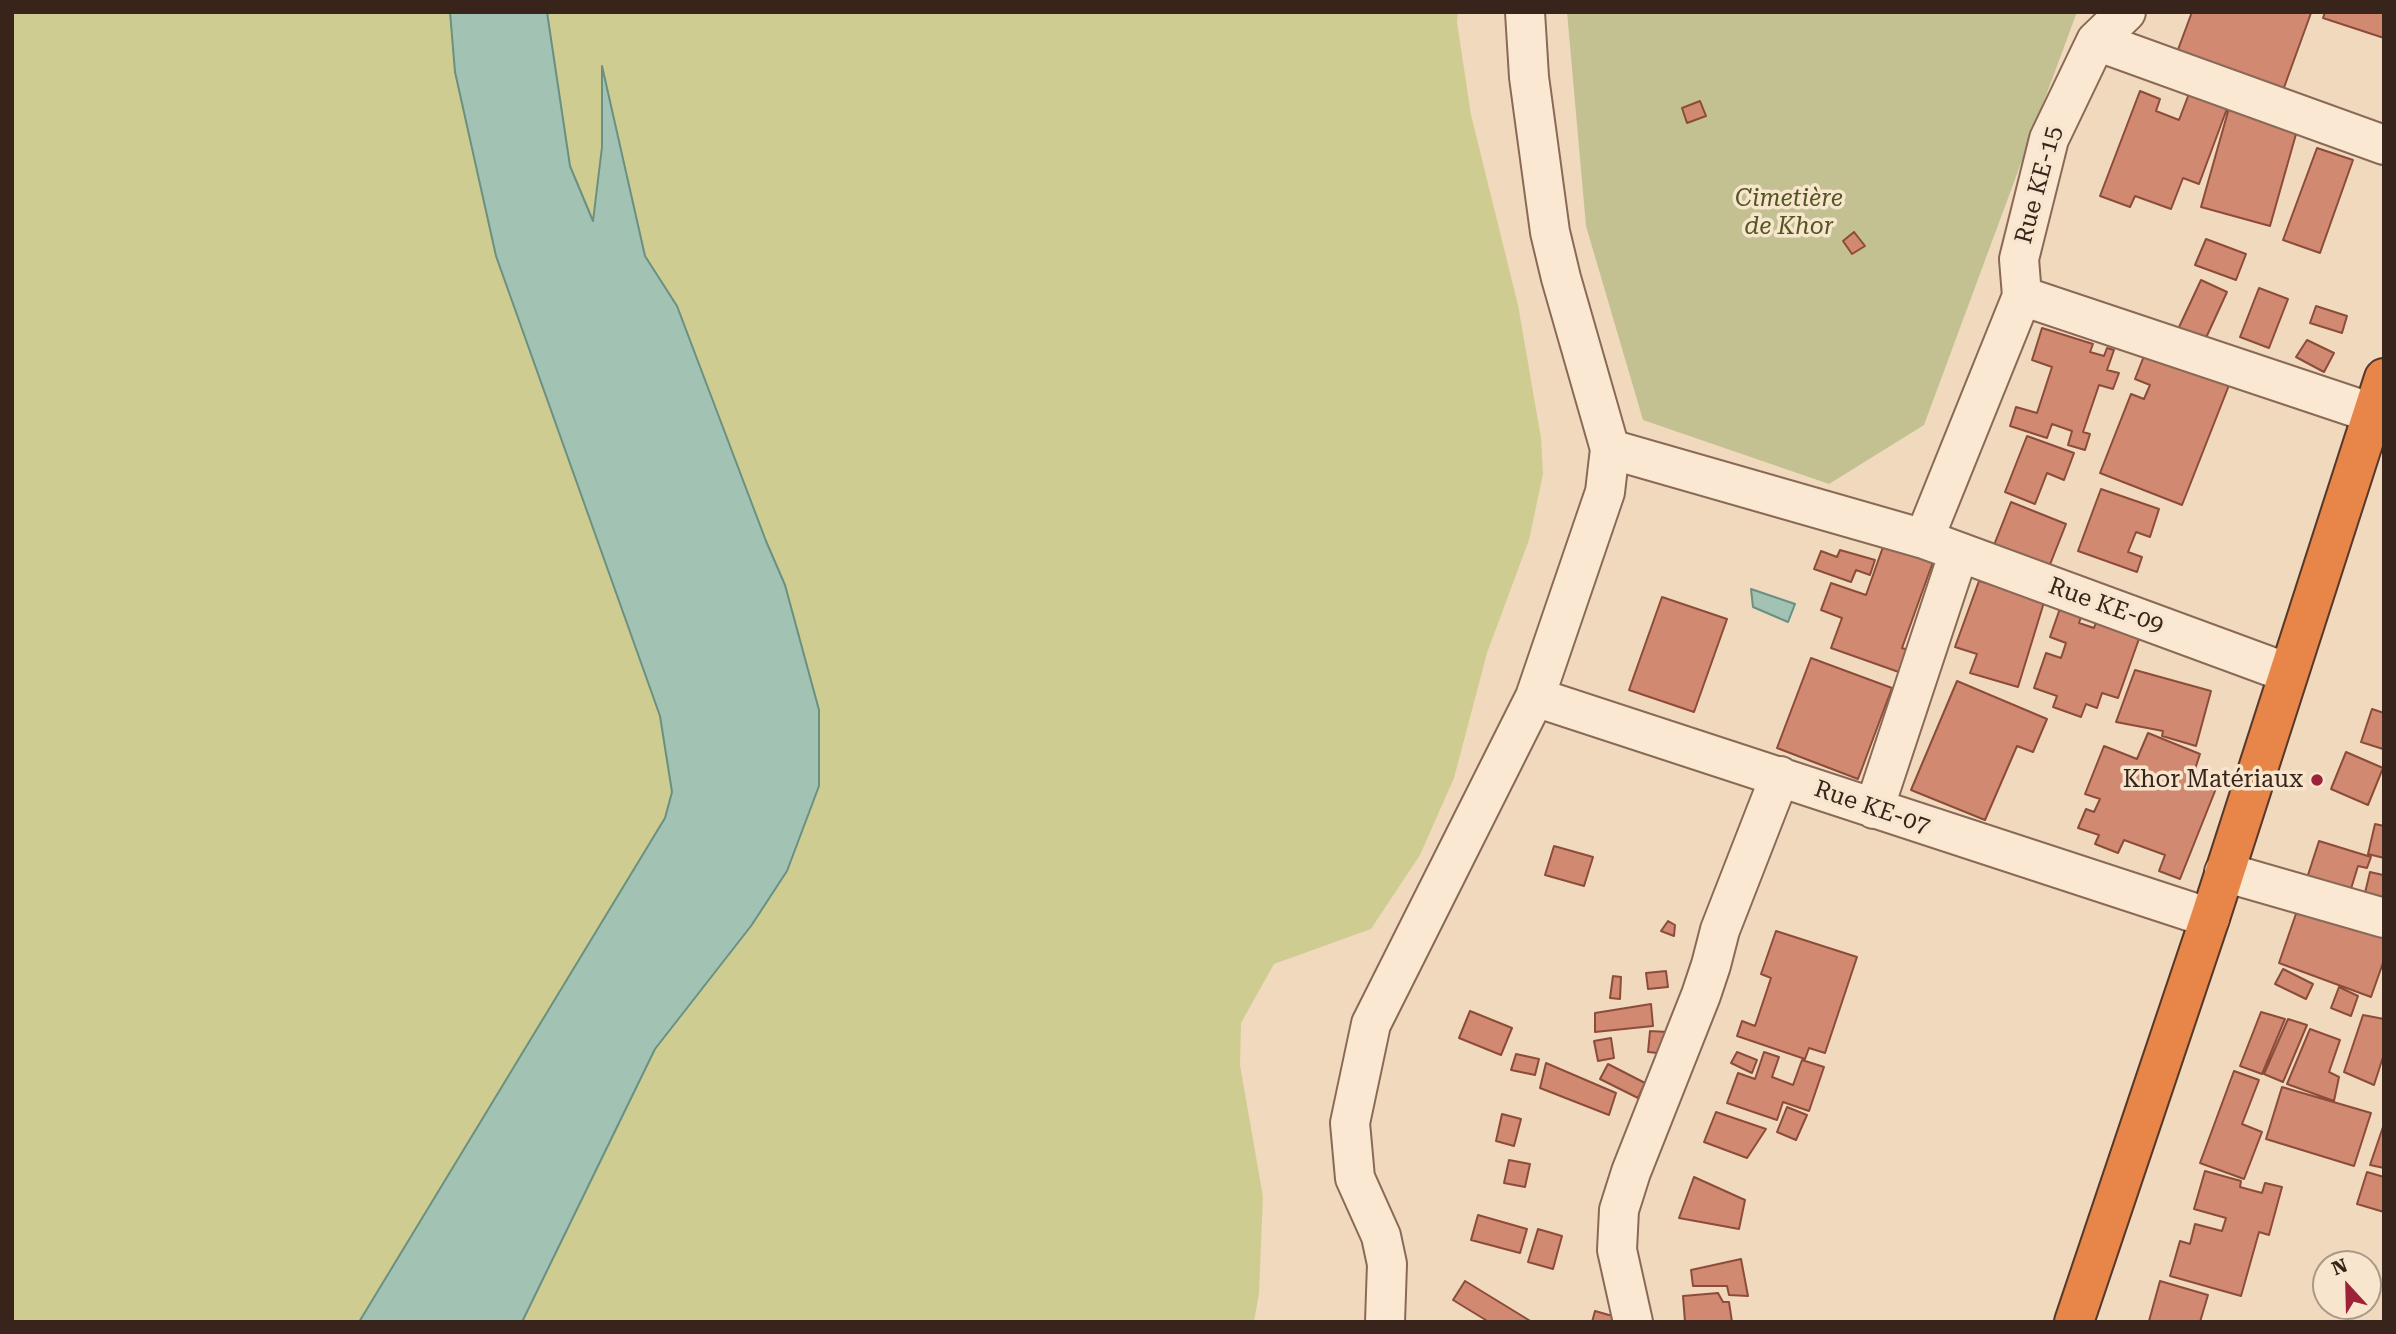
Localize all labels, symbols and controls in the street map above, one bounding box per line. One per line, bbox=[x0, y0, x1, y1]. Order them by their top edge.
street label: Rue KE-15 bbox=[2009, 123, 2069, 247]
park label: Cimetière de Khor bbox=[1735, 185, 1843, 241]
street label: Rue KE-09 bbox=[2044, 572, 2168, 640]
place label: Khor Matériaux bbox=[2123, 766, 2303, 794]
marker: Khor Matériaux bbox=[2309, 772, 2325, 788]
street label: Rue KE-07 bbox=[1810, 775, 1934, 841]
north arrow bbox=[2312, 1250, 2382, 1320]
text: N bbox=[2329, 1254, 2351, 1280]

